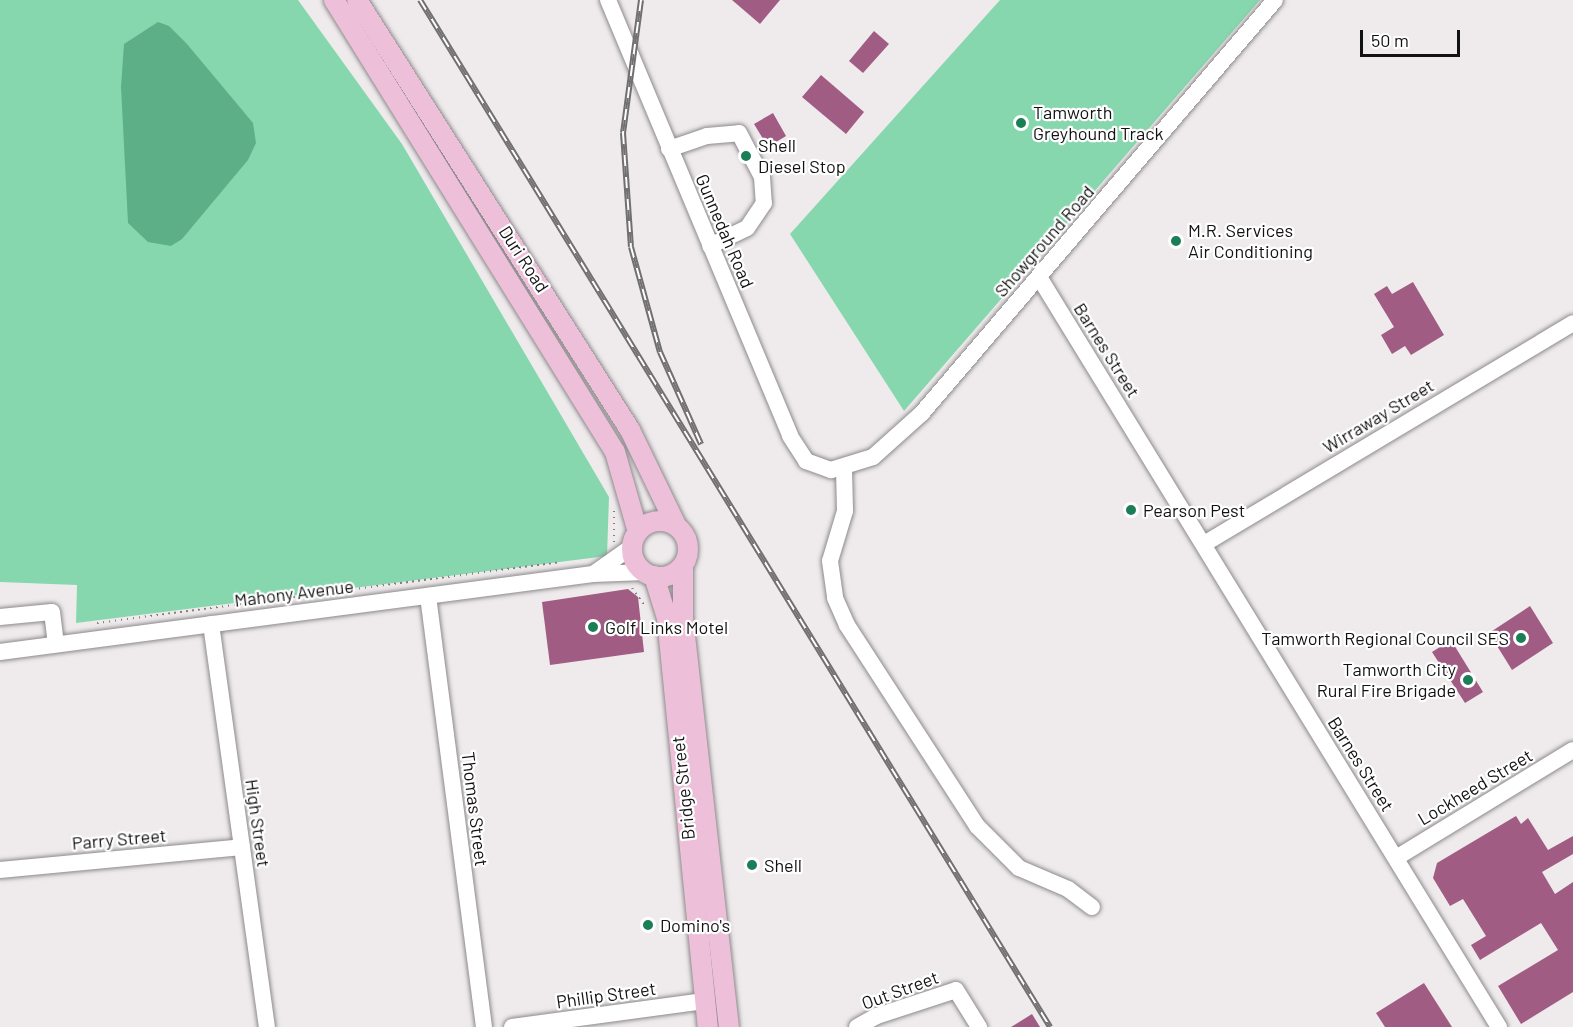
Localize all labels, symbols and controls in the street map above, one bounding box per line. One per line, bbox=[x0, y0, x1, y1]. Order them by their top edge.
scale bar bbox=[1363, 18, 1464, 56]
text: 50 m bbox=[1371, 29, 1409, 51]
place label: Tamworth Greyhound Track bbox=[1033, 102, 1164, 144]
marker: Tamworth Greyhound Track bbox=[1014, 116, 1028, 130]
place label: Shell Diesel Stop bbox=[758, 135, 846, 178]
marker: Shell Diesel Stop bbox=[739, 149, 753, 163]
street label: Gunnedah Road bbox=[691, 171, 759, 291]
street label: Showground Road bbox=[990, 181, 1098, 301]
place label: M.R. Services Air Conditioning bbox=[1188, 220, 1313, 262]
street label: Duri Road bbox=[495, 222, 553, 296]
marker: M.R. Services Air Conditioning bbox=[1169, 234, 1183, 248]
street label: Barnes Street bbox=[1069, 299, 1145, 401]
street label: Wirraway Street bbox=[1319, 374, 1437, 458]
place label: Pearson Pest bbox=[1143, 499, 1245, 521]
marker: Pearson Pest bbox=[1124, 503, 1138, 517]
street label: Mahony Avenue bbox=[233, 575, 355, 611]
place label: Golf Links Motel bbox=[605, 616, 728, 638]
marker: Golf Links Motel bbox=[586, 620, 600, 634]
place label: Tamworth Regional Council SES bbox=[1261, 627, 1509, 649]
marker: Tamworth Regional Council SES bbox=[1514, 631, 1528, 645]
place label: Tamworth City Rural Fire Brigade bbox=[1317, 659, 1456, 702]
marker: Tamworth City Rural Fire Brigade bbox=[1461, 673, 1475, 687]
street label: Barnes Street bbox=[1323, 713, 1399, 815]
street label: Bridge Street bbox=[667, 735, 699, 841]
street label: Lockheed Street bbox=[1414, 744, 1536, 830]
street label: Thomas Street bbox=[457, 751, 493, 867]
street label: High Street bbox=[241, 778, 275, 868]
street label: Parry Street bbox=[71, 824, 167, 854]
place label: Shell bbox=[764, 854, 802, 876]
marker: Shell bbox=[745, 858, 759, 872]
place label: Domino's bbox=[660, 914, 730, 936]
marker: Domino's bbox=[641, 918, 655, 932]
street label: Out Street bbox=[859, 966, 941, 1014]
street label: Phillip Street bbox=[555, 977, 657, 1013]

